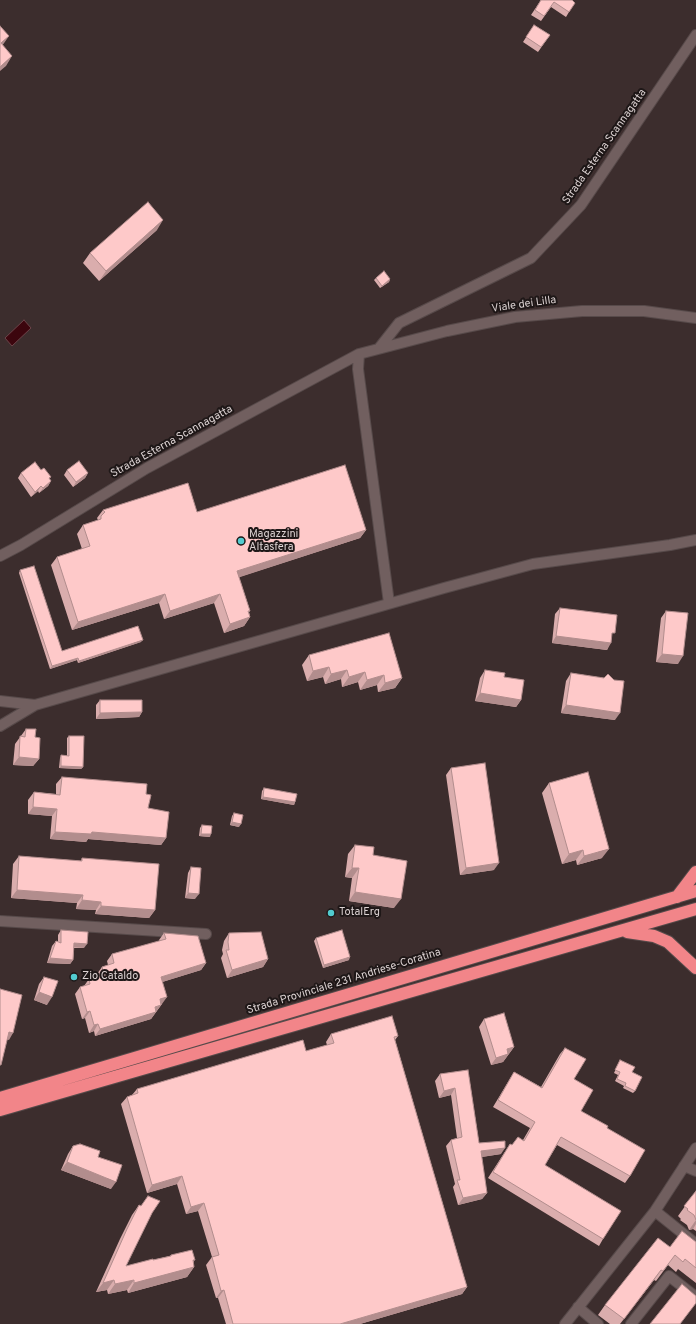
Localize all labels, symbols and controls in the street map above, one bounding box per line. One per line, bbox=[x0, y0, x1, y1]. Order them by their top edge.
street label: Strada Esterna Scannagatta bbox=[560, 87, 650, 207]
street label: Viale dei Lilla bbox=[491, 294, 557, 316]
street label: Strada Esterna Scannagatta bbox=[109, 403, 235, 481]
place label: Magazzini Altasfera bbox=[249, 528, 298, 554]
marker: Magazzini Altasfera bbox=[236, 536, 246, 546]
place label: TotalErg bbox=[339, 906, 380, 920]
marker: TotalErg bbox=[326, 908, 336, 918]
street label: Strada Provinciale 231 Andriese-Coratina bbox=[245, 946, 443, 1018]
place label: Zio Cataldo bbox=[82, 970, 138, 984]
marker: Zio Cataldo bbox=[69, 972, 79, 982]

